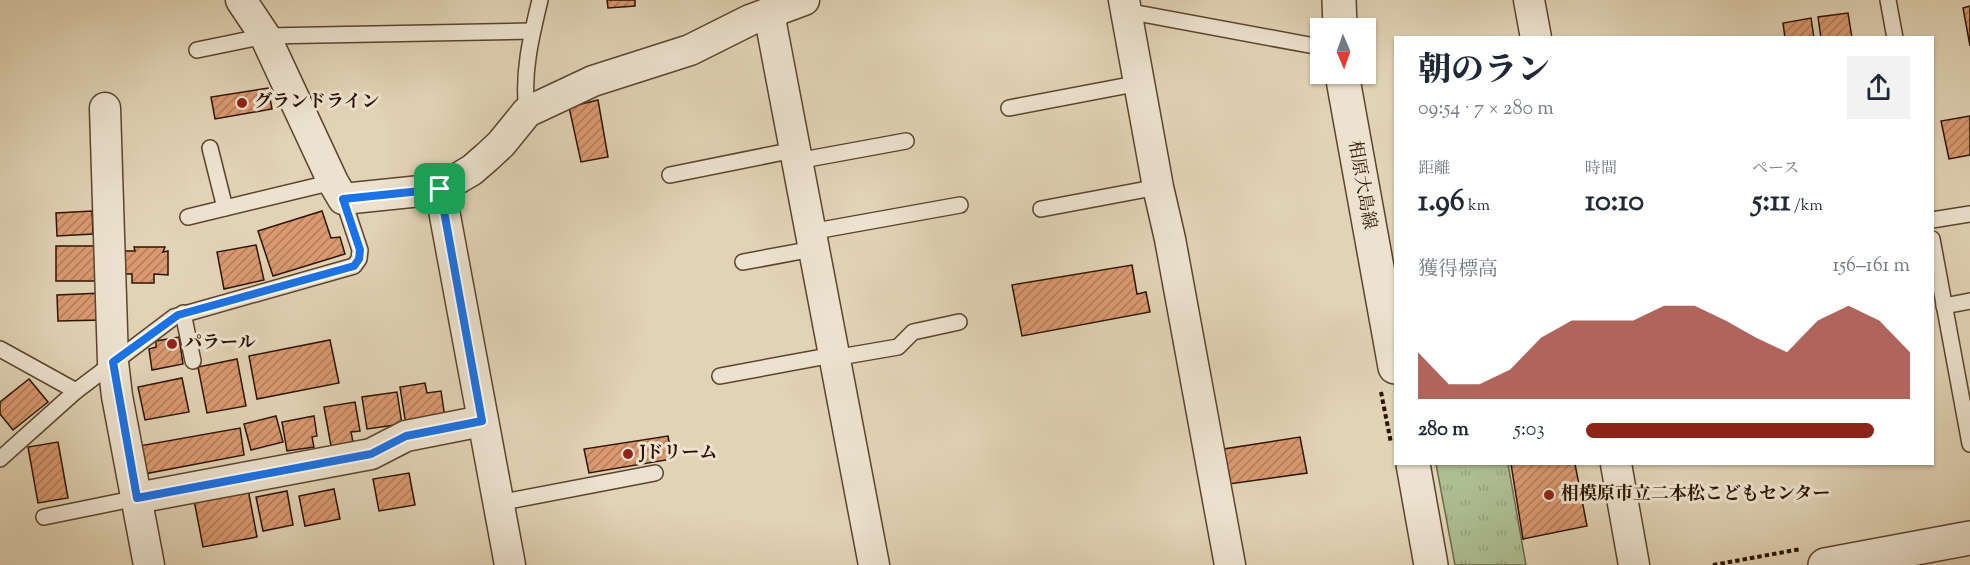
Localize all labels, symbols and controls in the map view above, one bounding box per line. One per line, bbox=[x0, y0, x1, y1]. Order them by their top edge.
north arrow bbox=[1310, 18, 1376, 84]
map controls bbox=[1310, 18, 1376, 84]
text: 朝のラン bbox=[1418, 48, 1550, 96]
button: share bbox=[1847, 56, 1910, 119]
place label: グランドライン bbox=[254, 90, 379, 116]
text: 09:54 · 7 × 280 m bbox=[1418, 95, 1554, 124]
marker: グランドライン bbox=[235, 96, 249, 110]
street label: 相原大島線 bbox=[1340, 138, 1382, 232]
text: 距離 bbox=[1418, 158, 1450, 181]
text: 時間 bbox=[1585, 158, 1617, 181]
text: ペース bbox=[1752, 158, 1799, 181]
pin bbox=[414, 163, 465, 214]
icon: arrive bbox=[423, 172, 456, 205]
text: 1.96 bbox=[1418, 181, 1465, 224]
text: 10:10 bbox=[1585, 181, 1644, 224]
text: 5:11 bbox=[1752, 181, 1790, 224]
text: km bbox=[1465, 195, 1490, 218]
text: /km bbox=[1790, 195, 1823, 218]
text: 156–161 m bbox=[1832, 252, 1910, 281]
text: 獲得標高 bbox=[1418, 256, 1498, 285]
place label: パラール bbox=[184, 331, 256, 357]
marker: パラール bbox=[165, 337, 179, 351]
text: 280 m bbox=[1418, 416, 1469, 445]
text: 5:03 bbox=[1514, 416, 1545, 445]
place label: Jドリーム bbox=[638, 441, 717, 467]
marker: Jドリーム bbox=[621, 447, 635, 461]
place label: 相模原市立二本松こどもセンター bbox=[1561, 482, 1830, 508]
marker: 相模原市立二本松こどもセンター bbox=[1542, 488, 1556, 502]

